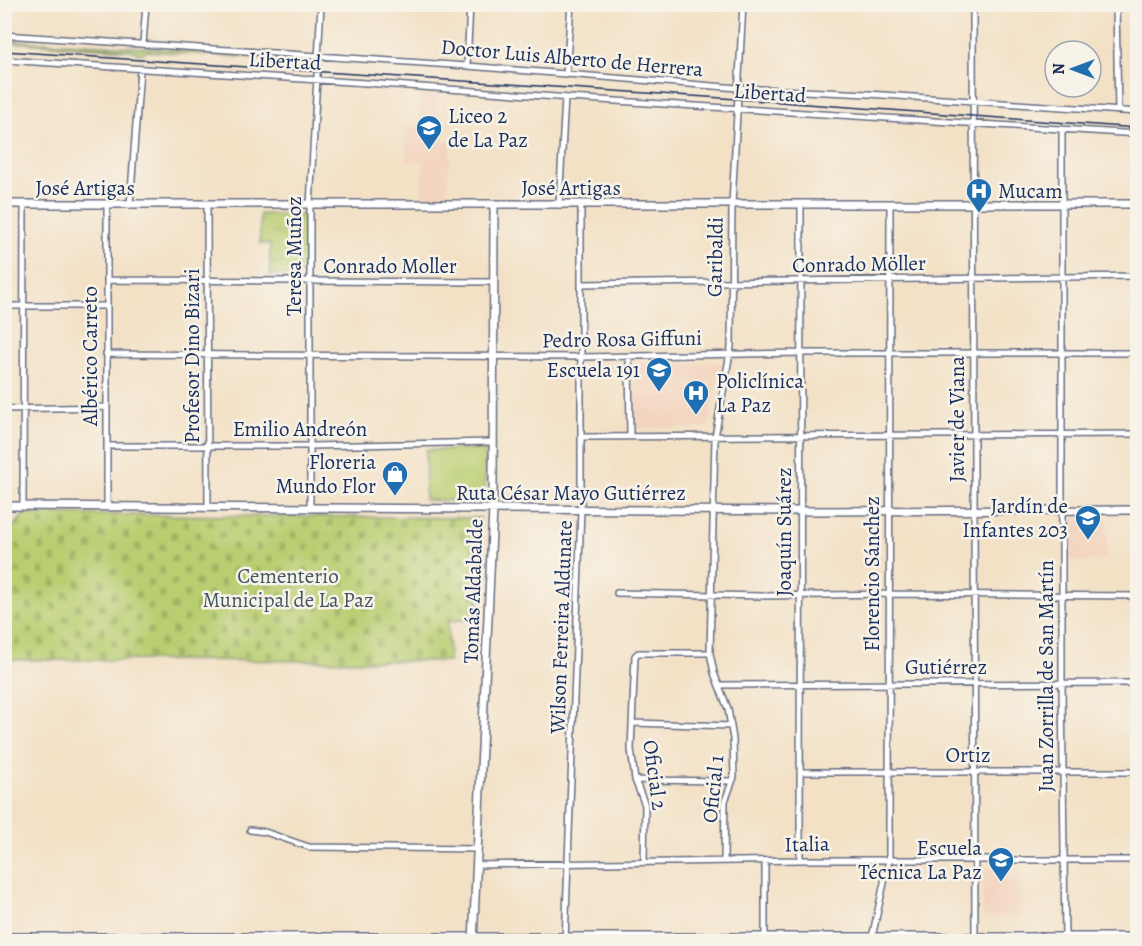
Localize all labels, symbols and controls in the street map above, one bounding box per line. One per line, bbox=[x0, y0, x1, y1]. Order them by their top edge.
street label: Doctor Luis Alberto de Herrera bbox=[440, 33, 705, 83]
north arrow bbox=[1043, 39, 1103, 99]
street label: Libertad bbox=[248, 45, 323, 77]
text: N bbox=[1048, 63, 1070, 75]
street label: Libertad bbox=[733, 76, 808, 110]
place label: Liceo 2 de La Paz bbox=[448, 102, 528, 154]
school or university icon: Liceo 2 de La Paz bbox=[414, 113, 444, 151]
street label: José Artigas bbox=[35, 174, 135, 202]
street label: José Artigas bbox=[521, 174, 621, 202]
hospital icon: Mucam bbox=[964, 176, 994, 214]
place label: Mucam bbox=[998, 177, 1063, 205]
street label: Teresa Muñoz bbox=[280, 196, 308, 316]
street label: Garibaldi bbox=[700, 217, 730, 297]
street label: Conrado Möller bbox=[792, 249, 926, 279]
street label: Conrado Moller bbox=[323, 252, 457, 280]
street label: Profesor Dino Bizari bbox=[178, 268, 206, 444]
street label: Albérico Carreto bbox=[76, 286, 104, 427]
street label: Pedro Rosa Giffuni bbox=[542, 324, 702, 354]
school or university icon: Escuela 191 bbox=[644, 355, 674, 393]
place label: Escuela 191 bbox=[546, 356, 640, 384]
street label: Javier de Viana bbox=[943, 356, 971, 482]
place label: Policlínica La Paz bbox=[716, 367, 804, 419]
hospital icon: Policlínica La Paz bbox=[681, 378, 711, 416]
street label: Emilio Andreón bbox=[233, 415, 367, 443]
place label: Floreria Mundo Flor bbox=[275, 448, 376, 500]
shop icon: Floreria Mundo Flor bbox=[380, 459, 410, 497]
street label: Joaquín Suárez bbox=[770, 467, 798, 597]
street label: Ruta César Mayo Gutiérrez bbox=[456, 479, 686, 507]
place label: Jardín de Infantes 203 bbox=[962, 492, 1068, 544]
street label: Florencio Sánchez bbox=[858, 496, 886, 652]
school or university icon: Jardín de Infantes 203 bbox=[1073, 503, 1103, 541]
street label: Tomás Aldabalde bbox=[456, 518, 490, 664]
street label: Wilson Ferreira Aldunate bbox=[543, 520, 579, 735]
street label: Juan Zorrilla de San Martín bbox=[1032, 560, 1060, 792]
park label: Cementerio Municipal de La Paz bbox=[202, 562, 374, 614]
street label: Gutiérrez bbox=[905, 653, 987, 681]
street label: Oficial 2 bbox=[636, 738, 674, 812]
street label: Ortiz bbox=[945, 741, 991, 769]
street label: Oficial 1 bbox=[696, 754, 730, 824]
street label: Italia bbox=[784, 830, 830, 858]
place label: Escuela Técnica La Paz bbox=[858, 834, 982, 886]
school or university icon: Escuela Técnica La Paz bbox=[986, 845, 1016, 883]

